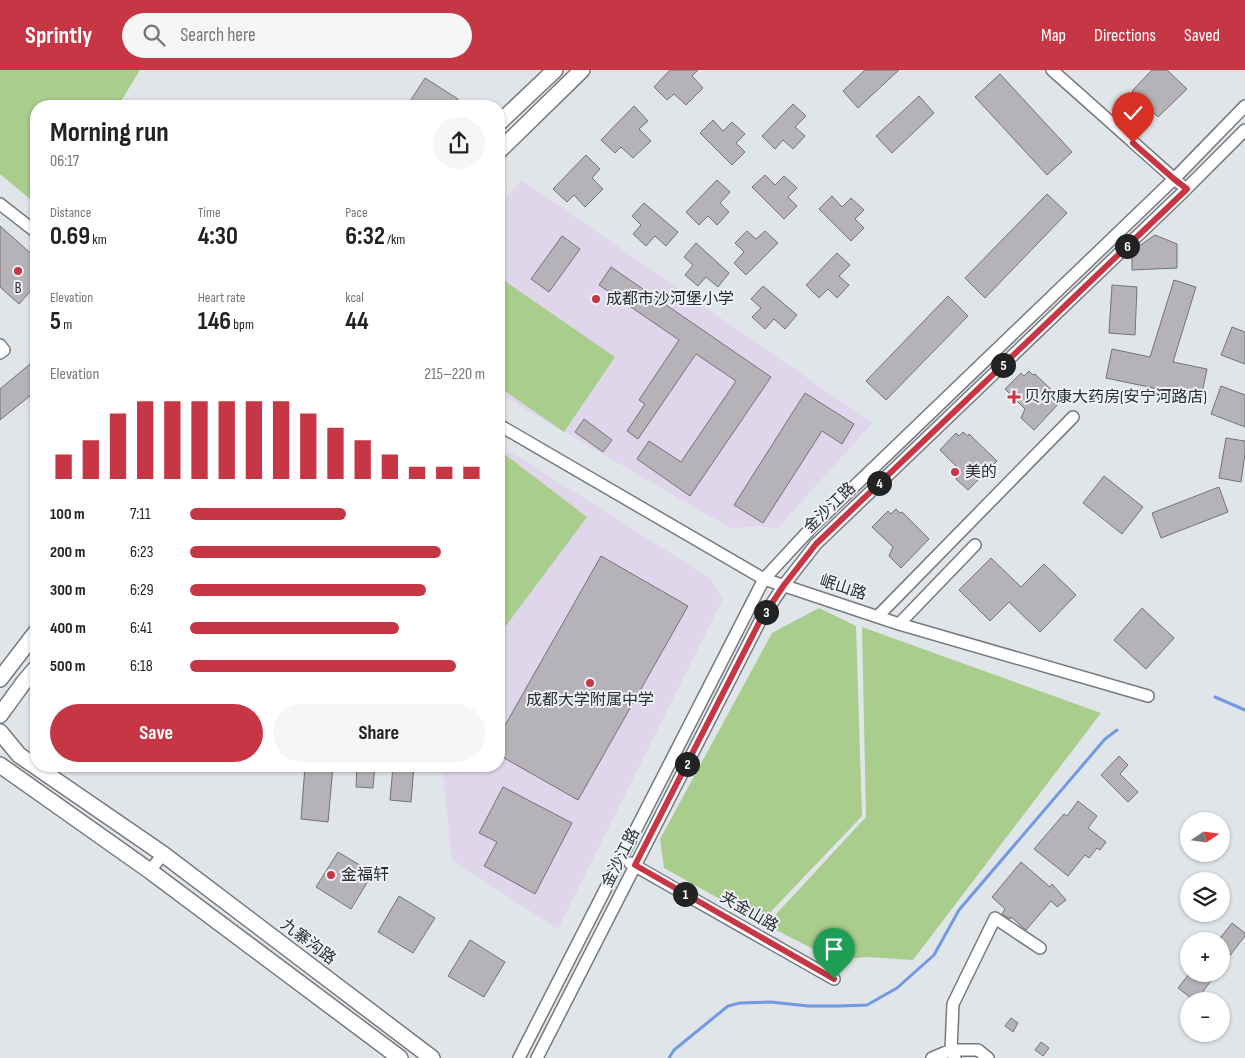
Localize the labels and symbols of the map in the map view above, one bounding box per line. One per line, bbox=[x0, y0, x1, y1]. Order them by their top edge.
pin bbox=[1112, 92, 1154, 143]
pin: 6 bbox=[1114, 234, 1140, 258]
marker: B bbox=[12, 265, 24, 277]
place label: B bbox=[14, 279, 22, 298]
place label: 成都市沙河堡小学 bbox=[606, 290, 734, 309]
marker: 成都市沙河堡小学 bbox=[590, 293, 602, 305]
pin: 5 bbox=[990, 352, 1016, 378]
place label: 贝尔康大药房(安宁河路店) bbox=[1024, 388, 1207, 407]
marker: 贝尔康大药房(安宁河路店) bbox=[1008, 391, 1020, 403]
place label: 美的 bbox=[965, 463, 997, 482]
marker: 美的 bbox=[949, 466, 961, 478]
pin: 4 bbox=[866, 470, 892, 496]
street label: 金沙江路 bbox=[800, 479, 860, 537]
street label: 岷山路 bbox=[817, 572, 869, 604]
pin: 3 bbox=[754, 600, 778, 624]
marker: 成都大学附属中学 bbox=[584, 677, 596, 689]
place label: 成都大学附属中学 bbox=[526, 691, 654, 710]
pin: 2 bbox=[674, 752, 700, 776]
north arrow bbox=[1180, 812, 1230, 862]
street label: 金沙江路 bbox=[598, 825, 644, 891]
place label: 金福轩 bbox=[341, 866, 389, 885]
marker: 金福轩 bbox=[325, 869, 337, 881]
pin: 1 bbox=[672, 882, 698, 906]
street label: 夹金山路 bbox=[717, 888, 781, 936]
street label: 九寨沟路 bbox=[277, 915, 339, 969]
pin bbox=[813, 928, 855, 979]

